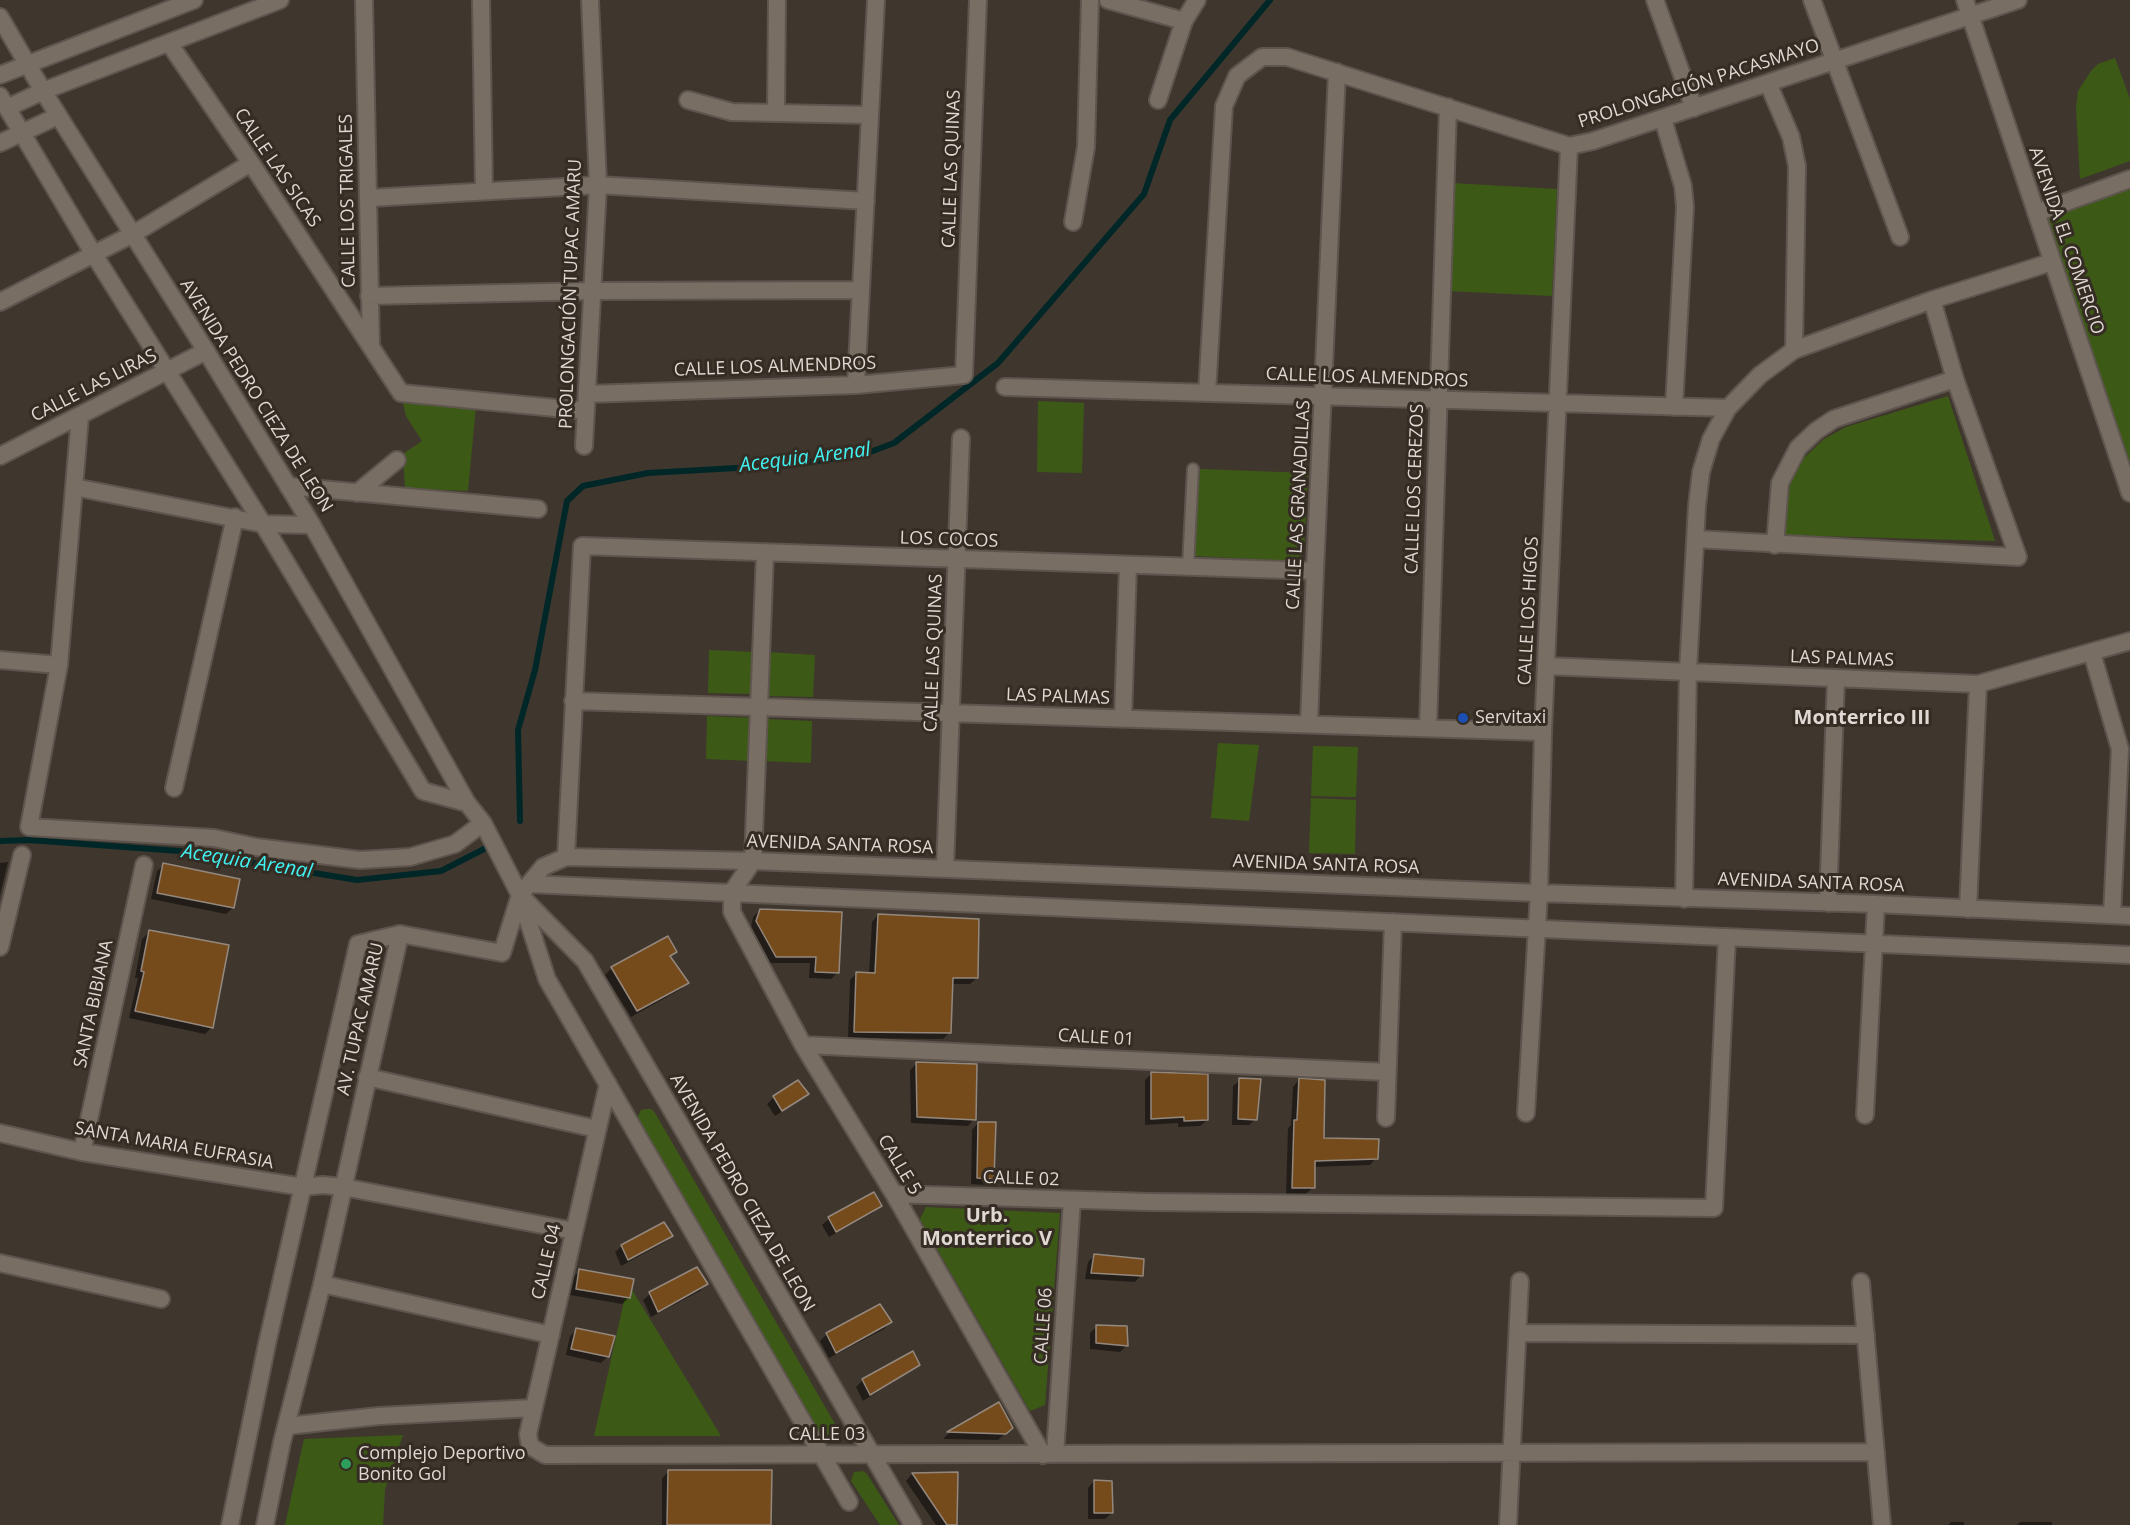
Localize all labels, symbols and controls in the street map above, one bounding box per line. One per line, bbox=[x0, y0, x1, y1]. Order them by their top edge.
street label: PROLONGACIÓN PACASMAYO bbox=[1576, 35, 1822, 133]
street label: CALLE LAS QUINAS bbox=[938, 89, 966, 249]
street label: CALLE LAS SICAS bbox=[229, 104, 325, 232]
street label: CALLE LOS TRIGALES bbox=[336, 114, 360, 288]
street label: AVENIDA EL COMERCIO bbox=[2024, 144, 2108, 338]
street label: PROLONGACIÓN TUPAC AMARU bbox=[555, 159, 587, 429]
street label: AVENIDA PEDRO CIEZA DE LEON bbox=[175, 275, 337, 517]
street label: CALLE LAS LIRAS bbox=[27, 345, 161, 427]
street label: CALLE LOS ALMENDROS bbox=[673, 353, 877, 381]
street label: CALLE LOS ALMENDROS bbox=[1265, 364, 1469, 392]
street label: CALLE LAS GRANADILLAS bbox=[1283, 400, 1315, 610]
street label: CALLE LOS CEREZOS bbox=[1401, 403, 1429, 575]
water label: Acequia Arenal bbox=[738, 438, 872, 478]
street label: LOS COCOS bbox=[899, 527, 999, 553]
street label: CALLE LOS HIGOS bbox=[1514, 536, 1544, 686]
street label: CALLE LAS QUINAS bbox=[920, 573, 948, 733]
street label: LAS PALMAS bbox=[1789, 646, 1895, 672]
street label: LAS PALMAS bbox=[1005, 684, 1111, 710]
district label: Monterrico III bbox=[1794, 706, 1930, 730]
place label: Servitaxi bbox=[1475, 707, 1546, 729]
marker: Servitaxi bbox=[1456, 711, 1470, 725]
street label: AVENIDA SANTA ROSA bbox=[746, 831, 934, 859]
water label: Acequia Arenal bbox=[180, 840, 314, 884]
street label: AVENIDA SANTA ROSA bbox=[1232, 851, 1420, 879]
street label: AVENIDA SANTA ROSA bbox=[1717, 869, 1905, 897]
street label: SANTA BIBIANA bbox=[70, 938, 118, 1070]
street label: AV. TUPAC AMARU bbox=[333, 941, 389, 1097]
street label: CALLE 01 bbox=[1057, 1025, 1135, 1051]
street label: AVENIDA PEDRO CIEZA DE LEON bbox=[665, 1070, 819, 1316]
street label: SANTA MARIA EUFRASIA bbox=[73, 1118, 275, 1174]
street label: CALLE 5 bbox=[873, 1131, 925, 1199]
street label: CALLE 02 bbox=[982, 1167, 1060, 1191]
district label: Urb. Monterrico V bbox=[922, 1204, 1052, 1251]
street label: CALLE 04 bbox=[528, 1222, 566, 1302]
street label: CALLE 06 bbox=[1031, 1287, 1057, 1365]
street label: CALLE 03 bbox=[789, 1424, 865, 1446]
place label: Complejo Deportivo Bonito Gol bbox=[358, 1443, 526, 1486]
marker: Complejo Deportivo Bonito Gol bbox=[339, 1457, 353, 1471]

